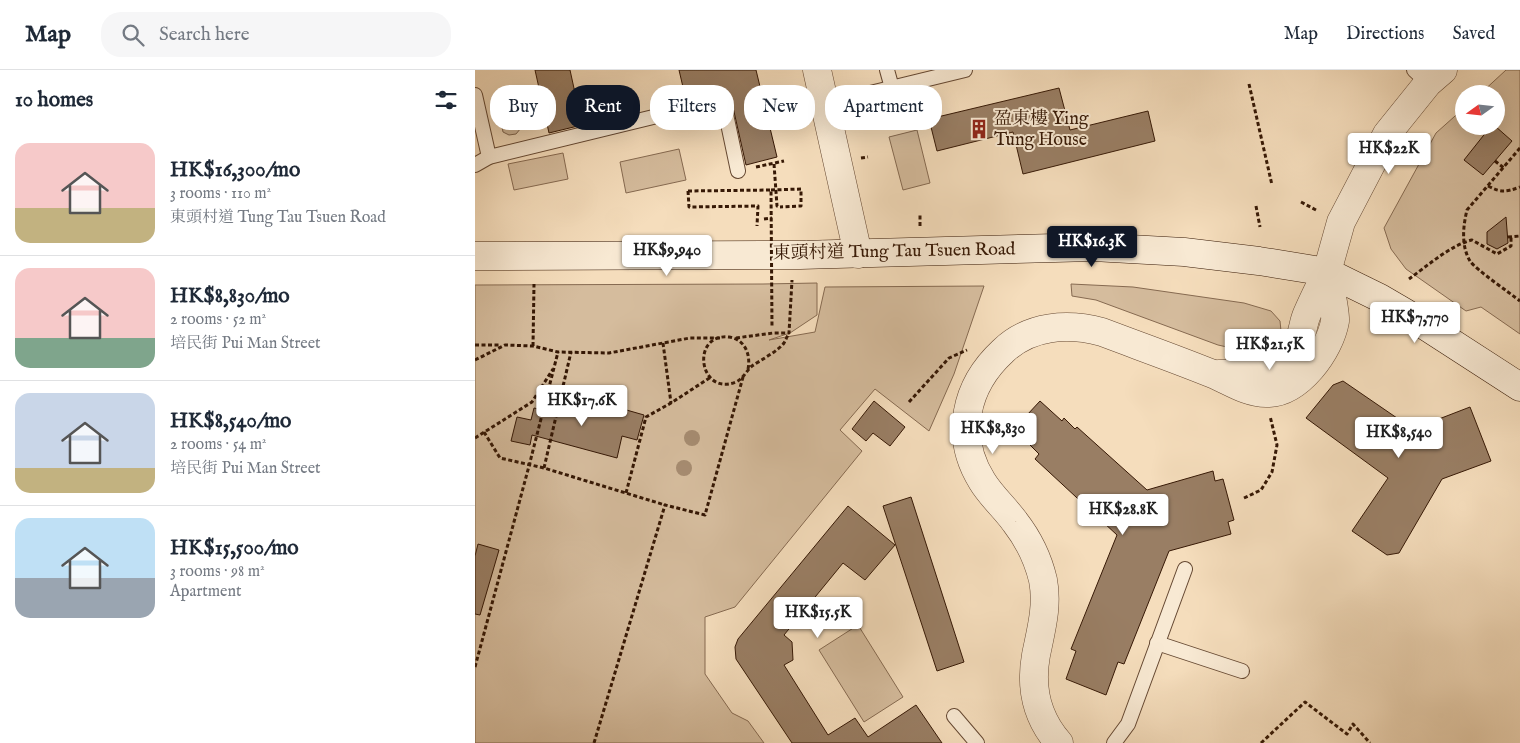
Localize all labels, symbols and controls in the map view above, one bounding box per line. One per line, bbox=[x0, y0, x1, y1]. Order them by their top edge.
search box bbox=[101, 12, 451, 57]
text: Map bbox=[25, 19, 71, 50]
icon: search bbox=[119, 21, 147, 49]
text: Search here bbox=[159, 23, 250, 47]
text: Map bbox=[1284, 23, 1318, 46]
text: Directions bbox=[1346, 23, 1424, 46]
text: Saved bbox=[1452, 23, 1495, 46]
chip: Buy bbox=[490, 85, 556, 130]
chip: Rent bbox=[566, 85, 640, 130]
chip: Filters bbox=[650, 85, 734, 130]
chip: New bbox=[744, 85, 815, 130]
chip: Apartment bbox=[825, 85, 942, 130]
north arrow bbox=[1455, 85, 1505, 135]
map controls bbox=[1455, 85, 1505, 135]
icon: filters bbox=[432, 86, 460, 114]
text: 10 homes bbox=[15, 87, 93, 114]
place label: 盈東樓 Ying Tung House bbox=[994, 108, 1089, 152]
building icon: 盈東樓 Ying Tung House bbox=[968, 118, 990, 140]
pin: HK$22K bbox=[1348, 132, 1430, 175]
text: HK$22K bbox=[1359, 139, 1419, 159]
text: HK$16,300/mo bbox=[170, 157, 300, 184]
icon: home bbox=[55, 163, 115, 223]
text: 3 rooms · 110 m² bbox=[170, 184, 271, 204]
text: 東頭村道 Tung Tau Tsuen Road bbox=[170, 208, 386, 228]
pin: HK$16.3K bbox=[1040, 226, 1144, 268]
text: HK$16.3K bbox=[1058, 232, 1126, 252]
pin: HK$9,940 bbox=[615, 234, 719, 277]
street label: 東頭村道 Tung Tau Tsuen Road bbox=[772, 238, 1016, 266]
text: HK$9,940 bbox=[633, 241, 701, 261]
text: HK$8,830/mo bbox=[170, 283, 290, 310]
icon: home bbox=[55, 288, 115, 348]
pin: HK$7,770 bbox=[1363, 302, 1467, 344]
text: HK$7,770 bbox=[1381, 308, 1449, 328]
text: 2 rooms · 52 m² bbox=[170, 310, 266, 330]
pin: HK$21.5K bbox=[1218, 328, 1322, 371]
text: 培民街 Pui Man Street bbox=[170, 334, 321, 354]
text: HK$21.5K bbox=[1236, 335, 1304, 355]
pin: HK$17.6K bbox=[530, 384, 634, 427]
text: HK$17.6K bbox=[547, 391, 617, 411]
text: HK$8,540/mo bbox=[170, 408, 291, 435]
pin: HK$8,830 bbox=[941, 412, 1045, 455]
icon: home bbox=[55, 413, 115, 473]
pin: HK$8,540 bbox=[1347, 416, 1451, 459]
text: HK$8,830 bbox=[961, 419, 1025, 439]
text: HK$8,540 bbox=[1366, 423, 1432, 443]
text: 2 rooms · 54 m² bbox=[170, 435, 267, 455]
text: 培民街 Pui Man Street bbox=[170, 459, 321, 479]
pin: HK$28.8K bbox=[1071, 494, 1175, 536]
text: HK$28.8K bbox=[1088, 500, 1158, 520]
text: HK$15,500/mo bbox=[170, 535, 299, 562]
icon: home bbox=[55, 538, 115, 598]
text: 3 rooms · 98 m² bbox=[170, 562, 265, 582]
text: Apartment bbox=[170, 582, 241, 602]
pin: HK$15.5K bbox=[766, 596, 870, 639]
text: HK$15.5K bbox=[785, 603, 851, 623]

